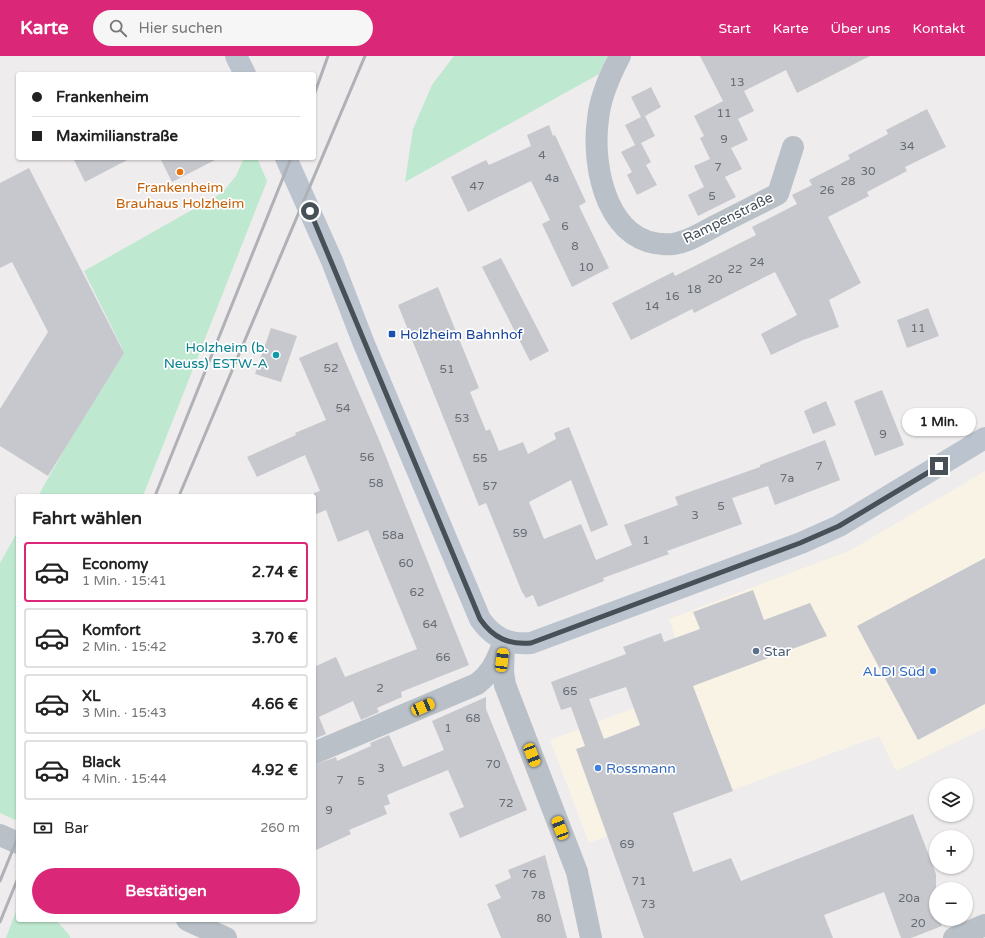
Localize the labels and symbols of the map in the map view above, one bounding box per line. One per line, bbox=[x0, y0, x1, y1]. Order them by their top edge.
house number: 13 bbox=[729, 75, 745, 89]
house number: 11 bbox=[716, 106, 732, 120]
house number: 9 bbox=[720, 132, 728, 146]
house number: 34 bbox=[899, 139, 915, 153]
house number: 4 bbox=[538, 148, 546, 162]
house number: 7 bbox=[714, 160, 722, 174]
house number: 30 bbox=[860, 164, 876, 178]
marker: Frankenheim Brauhaus Holzheim bbox=[175, 167, 185, 177]
house number: 4a bbox=[545, 171, 559, 185]
house number: 28 bbox=[840, 174, 856, 188]
place label: Frankenheim Brauhaus Holzheim bbox=[116, 179, 244, 212]
house number: 47 bbox=[469, 179, 485, 193]
house number: 26 bbox=[819, 183, 835, 197]
street label: Rampenstraße bbox=[680, 189, 776, 247]
house number: 5 bbox=[708, 189, 716, 203]
route start bbox=[301, 202, 319, 220]
house number: 6 bbox=[561, 219, 569, 233]
house number: 8 bbox=[571, 239, 579, 253]
house number: 24 bbox=[749, 255, 765, 269]
house number: 10 bbox=[578, 260, 594, 274]
house number: 22 bbox=[727, 262, 743, 276]
house number: 20 bbox=[707, 272, 723, 286]
house number: 18 bbox=[686, 282, 702, 296]
house number: 16 bbox=[664, 289, 680, 303]
house number: 14 bbox=[644, 299, 660, 313]
house number: 11 bbox=[910, 321, 926, 335]
place label: Holzheim Bahnhof bbox=[400, 326, 523, 343]
marker: Holzheim Bahnhof bbox=[387, 329, 397, 339]
place label: Holzheim (b. Neuss) ESTW-A bbox=[164, 339, 268, 372]
marker: Holzheim (b. Neuss) ESTW-A bbox=[271, 350, 281, 360]
house number: 52 bbox=[323, 361, 339, 375]
house number: 51 bbox=[439, 362, 455, 376]
house number: 54 bbox=[335, 401, 351, 415]
callout: 1 Min. bbox=[902, 408, 976, 436]
house number: 53 bbox=[454, 411, 470, 425]
house number: 9 bbox=[879, 427, 887, 441]
house number: 56 bbox=[359, 450, 375, 464]
house number: 55 bbox=[472, 451, 488, 465]
route end bbox=[930, 457, 948, 475]
house number: 7 bbox=[815, 459, 823, 473]
house number: 7a bbox=[780, 471, 794, 485]
house number: 58 bbox=[368, 476, 384, 490]
house number: 57 bbox=[482, 479, 498, 493]
house number: 5 bbox=[717, 499, 725, 513]
house number: 3 bbox=[691, 508, 699, 522]
house number: 59 bbox=[512, 526, 528, 540]
house number: 58a bbox=[382, 528, 404, 542]
house number: 1 bbox=[642, 533, 650, 547]
house number: 60 bbox=[398, 556, 414, 570]
house number: 62 bbox=[409, 585, 425, 599]
house number: 64 bbox=[422, 617, 438, 631]
place label: Star bbox=[764, 643, 792, 660]
marker: Star bbox=[751, 646, 761, 656]
car bbox=[495, 647, 509, 673]
house number: 66 bbox=[435, 650, 451, 664]
place label: ALDI Süd bbox=[862, 663, 925, 680]
marker: ALDI Süd bbox=[928, 666, 938, 676]
house number: 2 bbox=[376, 681, 384, 695]
house number: 65 bbox=[562, 684, 578, 698]
car bbox=[410, 697, 436, 717]
house number: 68 bbox=[465, 711, 481, 725]
house number: 1 bbox=[444, 721, 452, 735]
car bbox=[522, 742, 542, 768]
house number: 70 bbox=[485, 757, 501, 771]
place label: Rossmann bbox=[606, 760, 676, 777]
house number: 3 bbox=[377, 761, 385, 775]
marker: Rossmann bbox=[593, 763, 603, 773]
house number: 7 bbox=[336, 773, 344, 787]
house number: 5 bbox=[357, 774, 365, 788]
house number: 72 bbox=[498, 796, 514, 810]
house number: 9 bbox=[325, 803, 333, 817]
car bbox=[550, 815, 570, 841]
house number: 69 bbox=[619, 837, 635, 851]
house number: 76 bbox=[521, 867, 537, 881]
house number: 71 bbox=[631, 874, 647, 888]
house number: 78 bbox=[530, 888, 546, 902]
house number: 20a bbox=[898, 891, 920, 905]
house number: 73 bbox=[640, 897, 656, 911]
house number: 80 bbox=[536, 911, 552, 925]
house number: 20 bbox=[910, 916, 926, 930]

